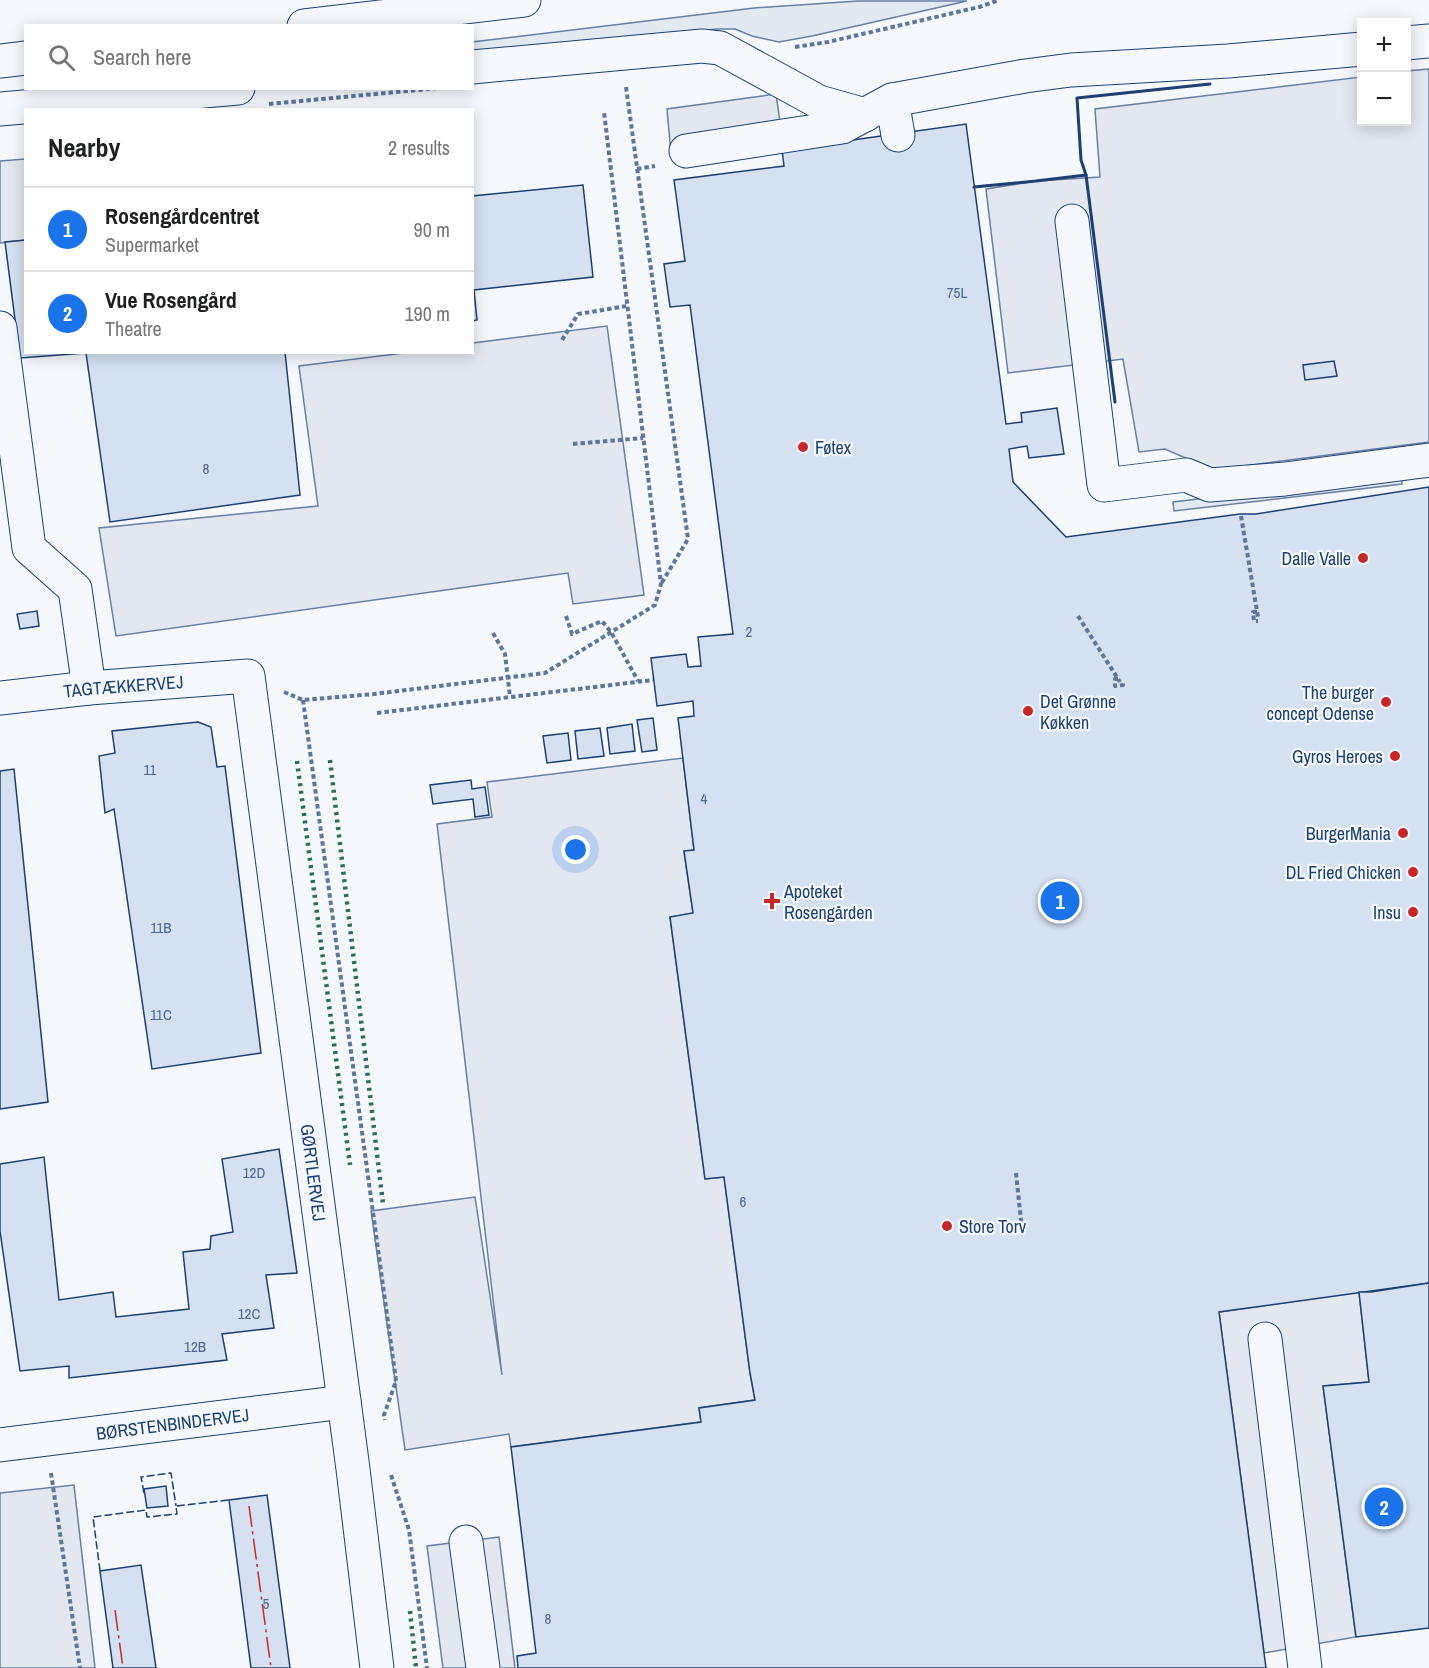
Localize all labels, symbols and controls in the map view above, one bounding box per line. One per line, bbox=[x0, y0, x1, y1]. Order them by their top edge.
map controls bbox=[1357, 18, 1411, 126]
button: + bbox=[1357, 18, 1411, 72]
search box bbox=[24, 24, 474, 90]
icon: search bbox=[45, 41, 78, 74]
text: Search here bbox=[93, 42, 191, 72]
button: − bbox=[1357, 72, 1411, 126]
text: Nearby bbox=[48, 130, 120, 165]
text: 2 results bbox=[388, 134, 450, 161]
text: Rosengårdcentret bbox=[105, 201, 259, 231]
text: 1 bbox=[63, 216, 72, 243]
text: 90 m bbox=[414, 216, 450, 243]
text: Supermarket bbox=[105, 231, 199, 258]
house number: 75L bbox=[947, 282, 967, 303]
text: Vue Rosengård bbox=[105, 285, 237, 315]
text: 2 bbox=[63, 300, 72, 327]
text: 190 m bbox=[404, 300, 450, 327]
text: Theatre bbox=[105, 315, 162, 342]
place label: Føtex bbox=[815, 435, 852, 460]
marker: Føtex bbox=[796, 440, 810, 454]
house number: 8 bbox=[203, 458, 210, 479]
place label: Dalle Valle bbox=[1282, 546, 1351, 571]
marker: Dalle Valle bbox=[1356, 551, 1370, 565]
house number: 2 bbox=[746, 621, 753, 642]
street label: TAGTÆKKERVEJ bbox=[62, 668, 184, 703]
place label: The burger concept Odense bbox=[1267, 680, 1374, 726]
place label: Det Grønne Køkken bbox=[1040, 689, 1116, 735]
marker: The burger concept Odense bbox=[1379, 695, 1393, 709]
marker: Det Grønne Køkken bbox=[1021, 704, 1035, 718]
place label: Gyros Heroes bbox=[1292, 744, 1383, 769]
marker: Gyros Heroes bbox=[1388, 749, 1402, 763]
house number: 11 bbox=[144, 759, 157, 780]
house number: 4 bbox=[701, 788, 708, 809]
place label: BurgerMania bbox=[1306, 821, 1391, 846]
marker: BurgerMania bbox=[1396, 826, 1410, 840]
your location bbox=[561, 835, 590, 864]
place label: DL Fried Chicken bbox=[1286, 860, 1401, 885]
marker: DL Fried Chicken bbox=[1406, 865, 1420, 879]
pin: 1 bbox=[1040, 878, 1080, 924]
place label: Apoteket Rosengården bbox=[783, 879, 873, 925]
marker: Apoteket Rosengården bbox=[765, 894, 779, 908]
place label: Insu bbox=[1373, 900, 1401, 925]
marker: Insu bbox=[1406, 905, 1420, 919]
house number: 11B bbox=[151, 917, 172, 938]
house number: 11C bbox=[150, 1004, 172, 1025]
street label: GØRTLERVEJ bbox=[295, 1122, 333, 1223]
house number: 12D bbox=[243, 1162, 265, 1183]
house number: 6 bbox=[740, 1191, 747, 1212]
place label: Store Torv bbox=[959, 1214, 1027, 1239]
marker: Store Torv bbox=[940, 1219, 954, 1233]
house number: 12C bbox=[238, 1303, 260, 1324]
house number: 12B bbox=[184, 1336, 206, 1357]
street label: BØRSTENBINDERVEJ bbox=[95, 1401, 251, 1445]
pin: 2 bbox=[1364, 1484, 1404, 1530]
house number: 5 bbox=[263, 1593, 270, 1614]
house number: 8 bbox=[545, 1608, 552, 1629]

